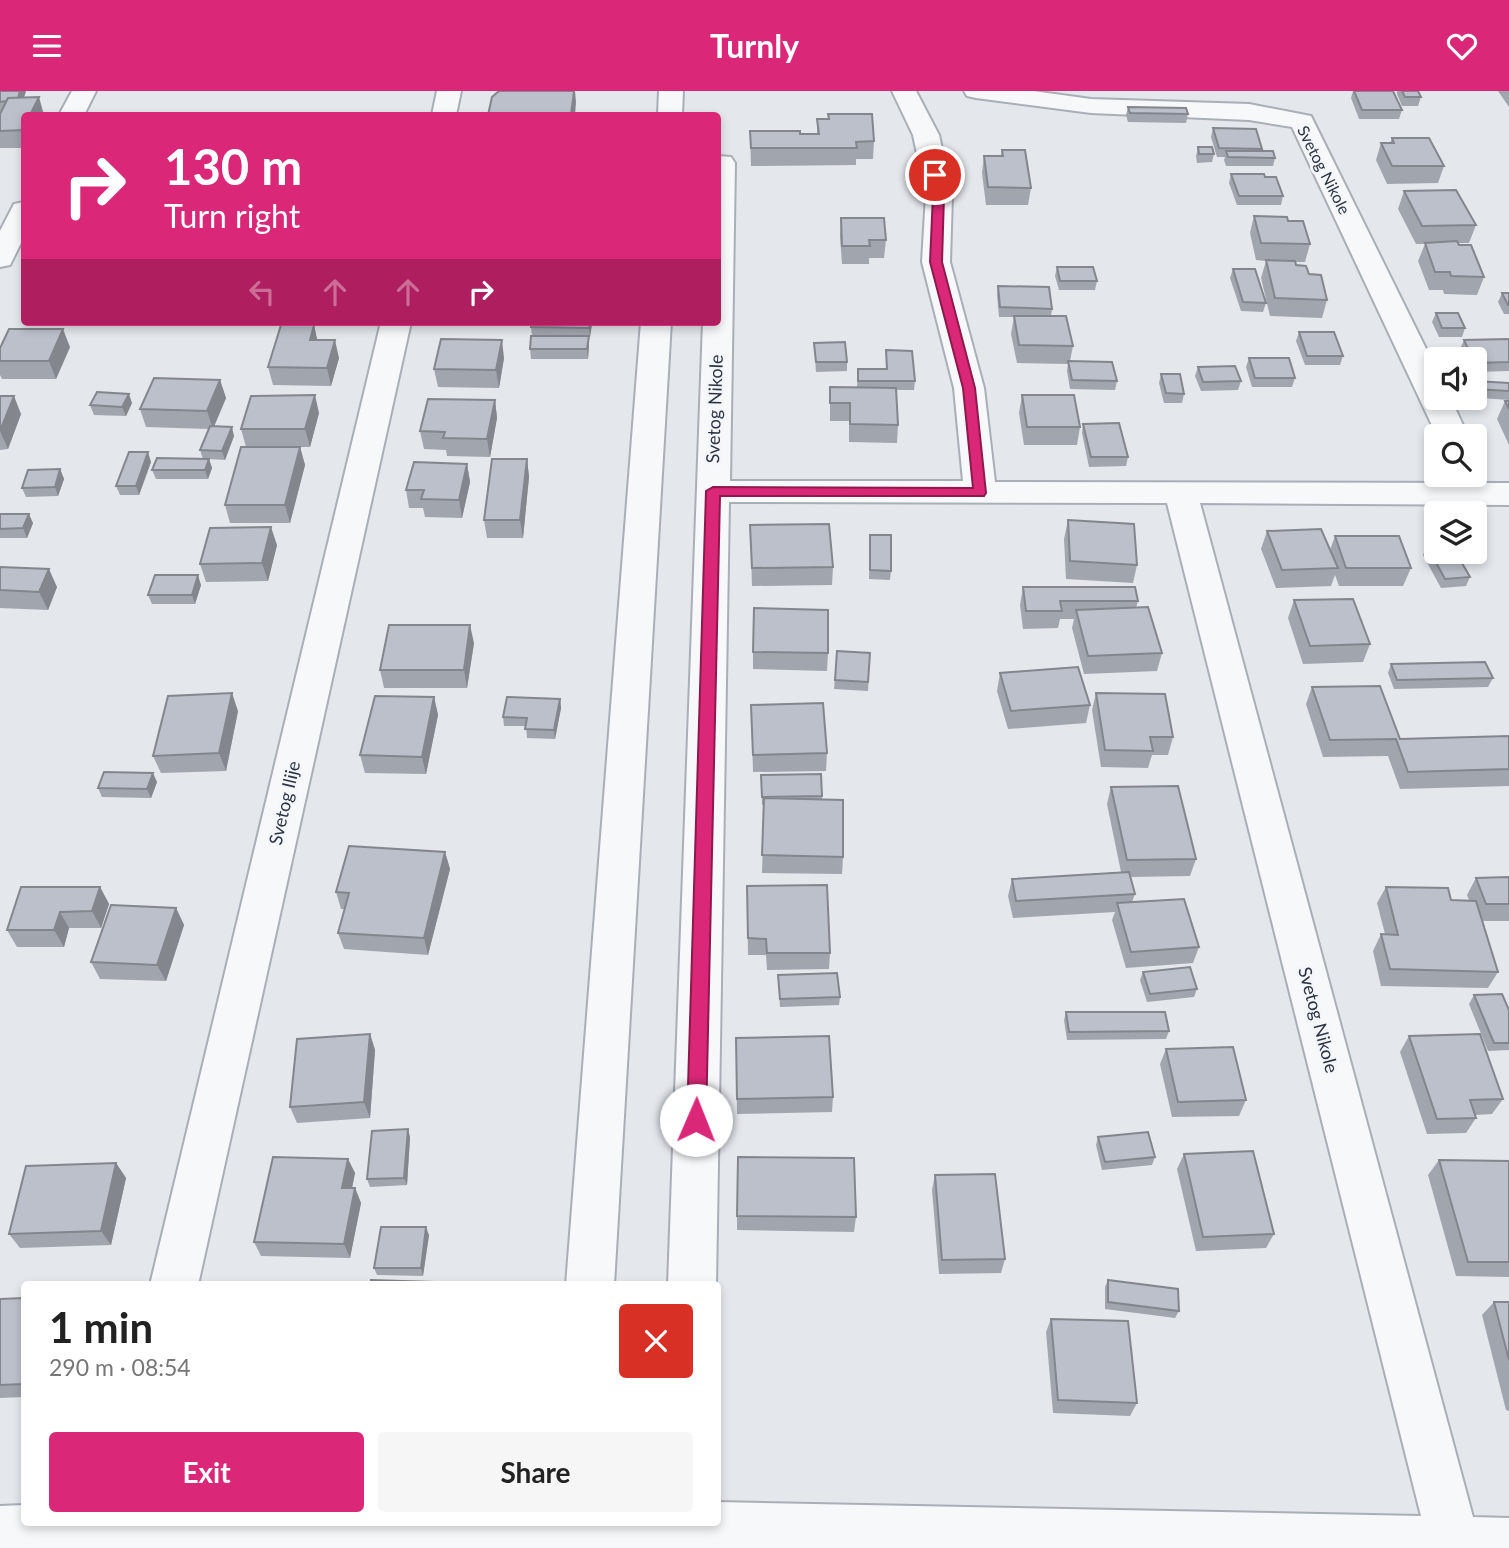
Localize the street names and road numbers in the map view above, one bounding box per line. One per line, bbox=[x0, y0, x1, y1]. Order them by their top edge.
street label: Svetog Nikole bbox=[1294, 122, 1355, 217]
street label: Svetog Nikole bbox=[701, 354, 727, 464]
street label: Svetog Ilije bbox=[264, 759, 304, 847]
street label: Svetog Nikole bbox=[1294, 964, 1344, 1075]

